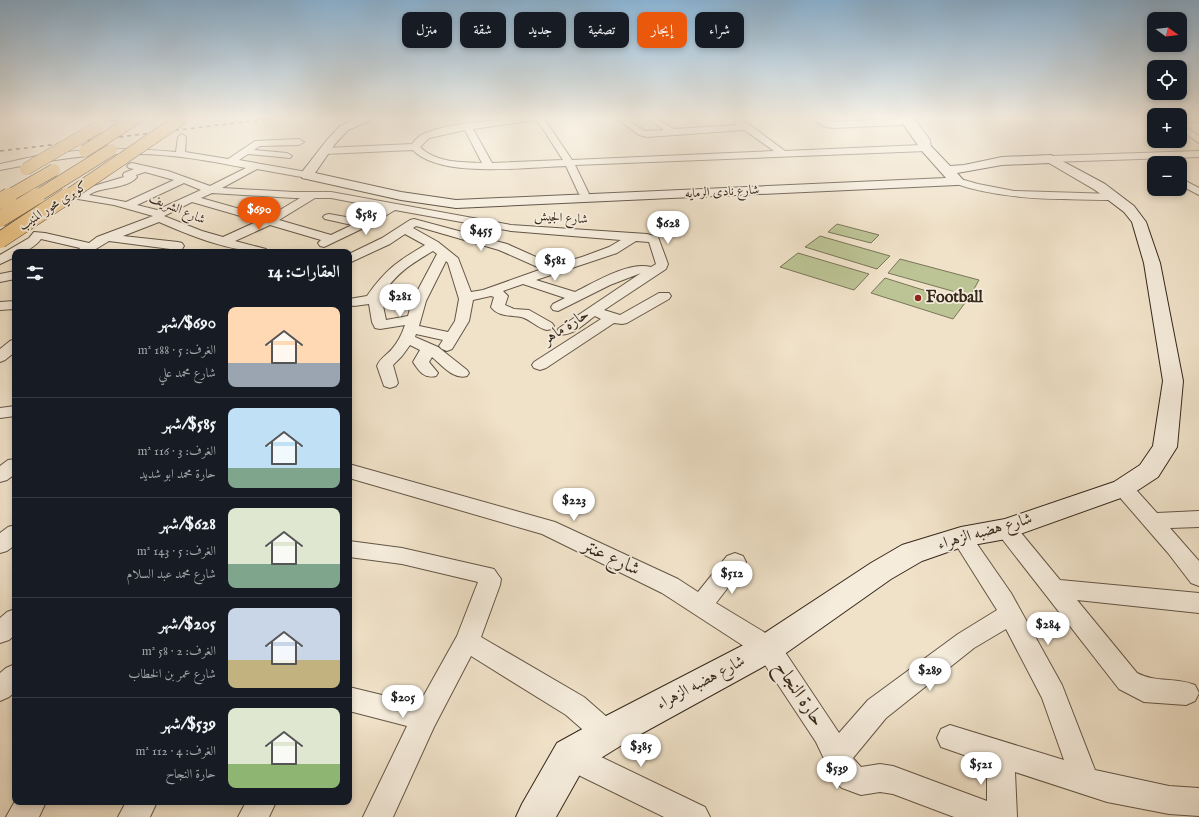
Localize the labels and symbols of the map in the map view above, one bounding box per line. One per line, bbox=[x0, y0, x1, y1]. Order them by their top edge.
north arrow bbox=[1147, 12, 1187, 52]
street label: كوبري محور المنيب bbox=[15, 177, 91, 235]
street label: شارع نادى الرمايه bbox=[684, 182, 760, 204]
street label: شارع الشريف bbox=[145, 189, 208, 230]
pin: $690 bbox=[235, 197, 283, 231]
pin: $585 bbox=[342, 202, 390, 236]
street label: شارع الجيش bbox=[534, 208, 588, 230]
pin: $628 bbox=[644, 211, 692, 245]
pin: $455 bbox=[457, 218, 505, 252]
pin: $581 bbox=[531, 248, 579, 282]
pin: $281 bbox=[376, 284, 424, 318]
place label: Football bbox=[926, 288, 984, 308]
marker: Football bbox=[913, 293, 923, 303]
street label: حارة ماهر bbox=[537, 305, 593, 351]
pin: $223 bbox=[550, 488, 598, 522]
street label: شارع هضبه الزهراء bbox=[935, 509, 1035, 557]
street label: شارع عنتر bbox=[576, 533, 644, 584]
pin: $512 bbox=[708, 561, 756, 595]
pin: $284 bbox=[1024, 612, 1072, 646]
street label: شارع هضبه الزهراء bbox=[653, 651, 750, 716]
street label: حارة النجاح bbox=[765, 657, 830, 734]
pin: $289 bbox=[906, 658, 954, 692]
pin: $205 bbox=[379, 685, 427, 719]
pin: $385 bbox=[617, 734, 665, 768]
pin: $521 bbox=[957, 752, 1005, 786]
pin: $539 bbox=[813, 756, 861, 790]

